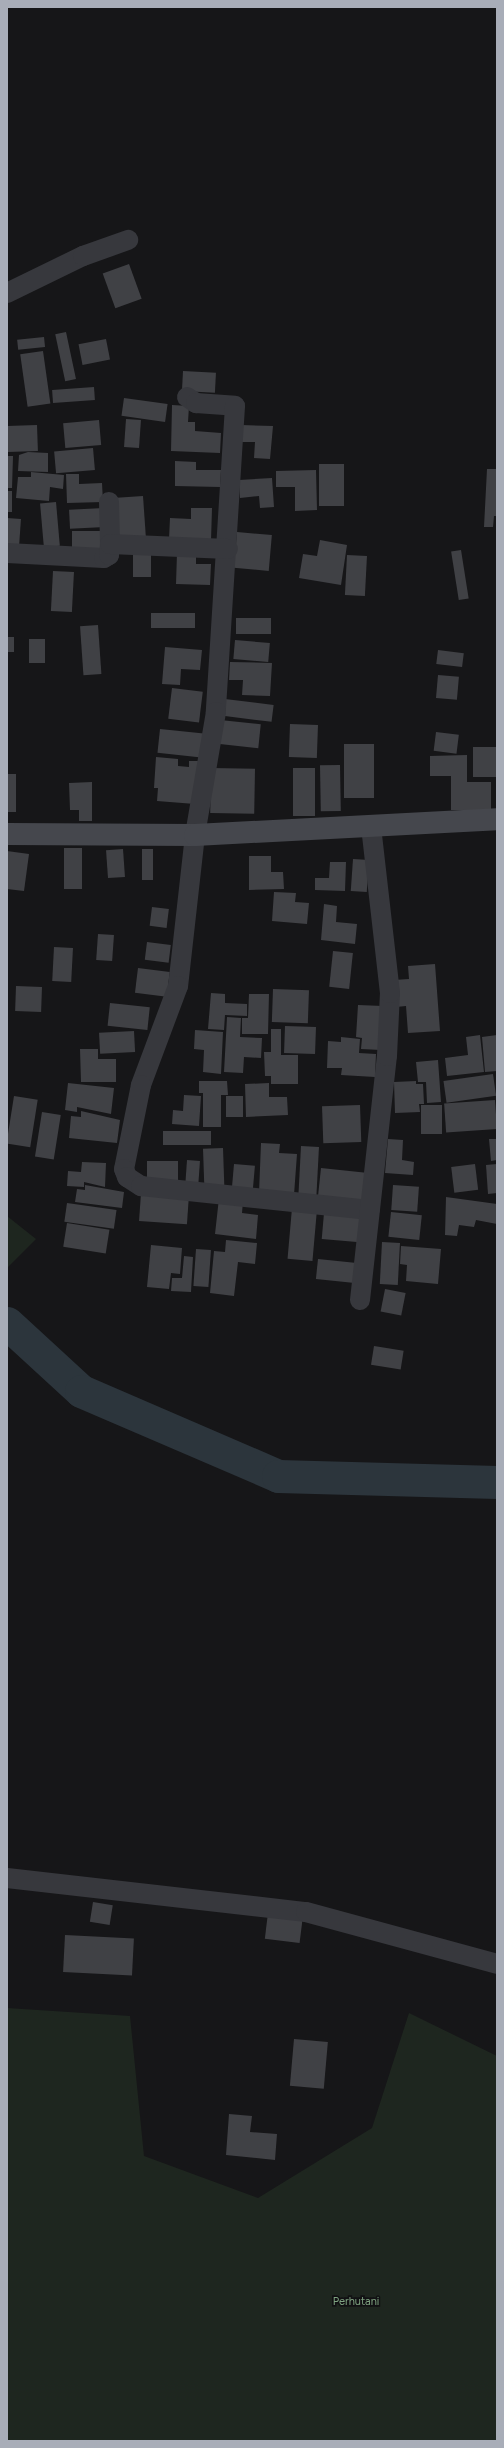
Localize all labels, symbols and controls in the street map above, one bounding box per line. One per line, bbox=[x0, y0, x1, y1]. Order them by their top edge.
park label: Perhutani bbox=[333, 2295, 379, 2309]

